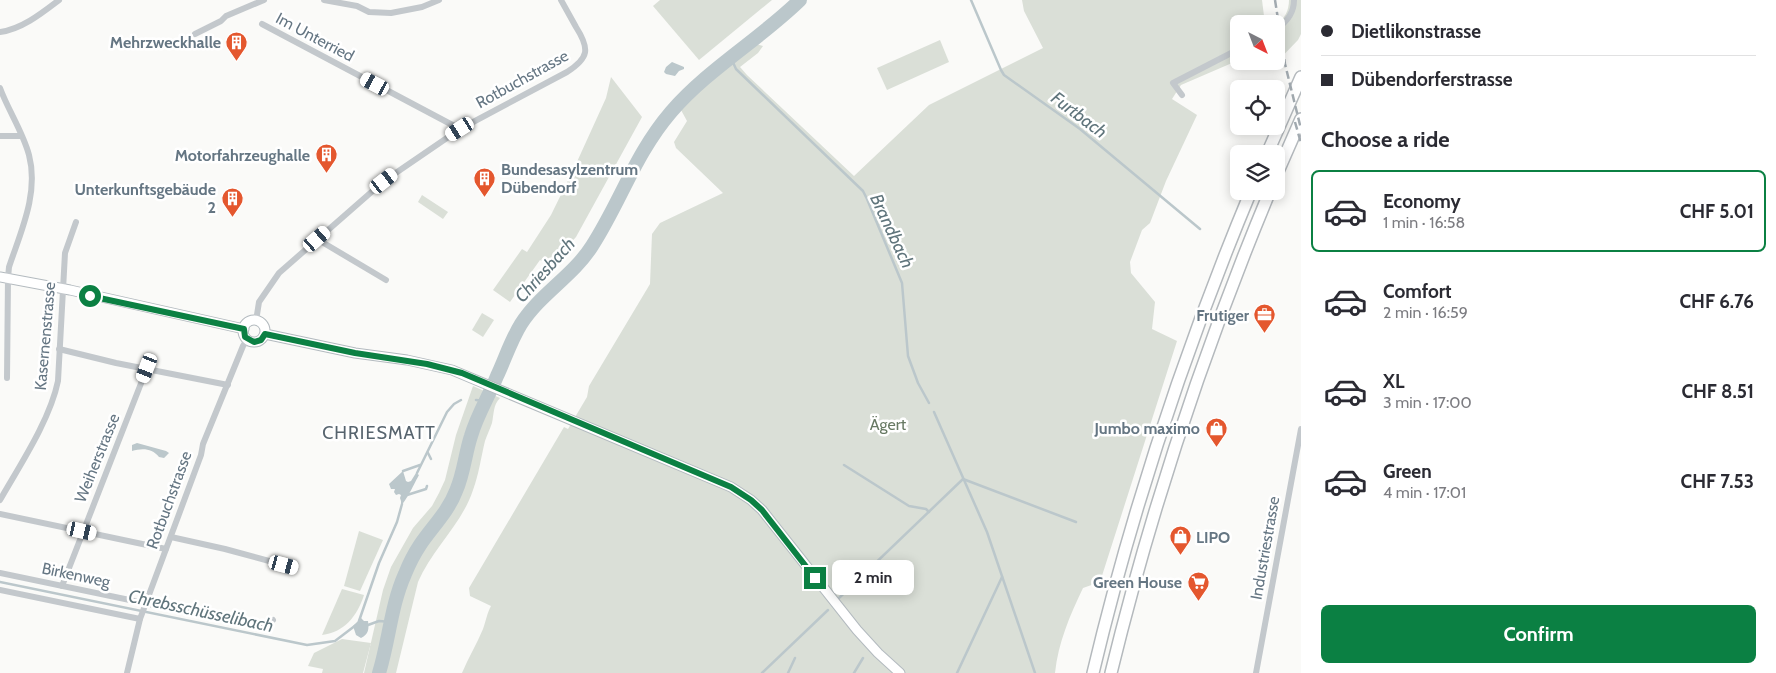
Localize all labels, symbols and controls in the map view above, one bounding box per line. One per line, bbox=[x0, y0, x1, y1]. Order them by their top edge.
street label: Im Unterried bbox=[273, 8, 357, 66]
north arrow bbox=[1230, 15, 1285, 70]
map controls bbox=[1230, 15, 1285, 200]
text: Dietlikonstrasse bbox=[1351, 20, 1481, 43]
building icon: Mehrzweckhalle bbox=[225, 30, 249, 61]
place label: Mehrzweckhalle bbox=[110, 33, 221, 52]
street label: Rotbuchstrasse bbox=[472, 46, 572, 112]
text: Dübendorferstrasse bbox=[1351, 68, 1513, 91]
car bbox=[358, 70, 391, 98]
button: locate bbox=[1230, 80, 1285, 135]
water label: Furtbach bbox=[1047, 87, 1111, 143]
car bbox=[443, 115, 476, 143]
text: Choose a ride bbox=[1321, 126, 1450, 153]
building icon: Motorfahrzeughalle bbox=[314, 143, 338, 174]
button: layers bbox=[1230, 145, 1285, 200]
place label: Motorfahrzeughalle bbox=[175, 146, 310, 165]
place label: Bundesasylzentrum Dübendorf bbox=[501, 160, 638, 197]
car bbox=[367, 166, 400, 196]
building icon: Bundesasylzentrum Dübendorf bbox=[473, 166, 497, 197]
place label: Unterkunftsgebäude 2 bbox=[75, 180, 216, 217]
building icon: Unterkunftsgebäude 2 bbox=[220, 186, 244, 217]
icon: car bbox=[1323, 189, 1368, 234]
water label: Brandbach bbox=[865, 190, 919, 272]
text: Economy bbox=[1383, 190, 1461, 213]
text: CHF 5.01 bbox=[1680, 200, 1754, 223]
text: 1 min · 16:58 bbox=[1383, 213, 1465, 232]
car bbox=[300, 223, 333, 255]
water label: Chriesbach bbox=[510, 233, 580, 307]
icon: car bbox=[1323, 279, 1368, 324]
text: Comfort bbox=[1383, 280, 1452, 303]
street label: Kasernenstrasse bbox=[31, 281, 59, 391]
route start bbox=[79, 285, 101, 307]
text: CHF 6.76 bbox=[1679, 290, 1754, 313]
office icon: Frutiger bbox=[1253, 303, 1277, 334]
text: 2 min · 16:59 bbox=[1383, 303, 1468, 322]
place label: Frutiger bbox=[1196, 306, 1250, 325]
car bbox=[134, 351, 159, 385]
icon: car bbox=[1323, 369, 1368, 414]
text: XL bbox=[1383, 370, 1404, 393]
text: CHF 8.51 bbox=[1681, 380, 1754, 403]
text: 3 min · 17:00 bbox=[1383, 393, 1472, 412]
street label: Weiherstrasse bbox=[71, 411, 123, 505]
park label: Ägert bbox=[870, 415, 907, 434]
shop icon: Jumbo maximo bbox=[1204, 416, 1228, 447]
place label: Jumbo maximo bbox=[1093, 419, 1200, 438]
district label: CHRIESMATT bbox=[322, 422, 436, 444]
street label: Rotbuchstrasse bbox=[143, 448, 195, 552]
icon: car bbox=[1323, 459, 1368, 504]
text: Green bbox=[1383, 460, 1432, 483]
text: CHF 7.53 bbox=[1681, 470, 1754, 493]
text: 4 min · 17:01 bbox=[1383, 483, 1466, 502]
street label: Industriestrasse bbox=[1247, 495, 1283, 601]
car bbox=[65, 520, 98, 542]
shop icon: LIPO bbox=[1168, 525, 1192, 556]
place label: LIPO bbox=[1196, 528, 1230, 547]
car bbox=[267, 554, 300, 576]
street label: Birkenweg bbox=[40, 558, 113, 592]
callout: 2 min bbox=[832, 560, 915, 596]
route end bbox=[804, 567, 826, 589]
text: 2 min bbox=[854, 568, 892, 587]
supermarket icon: Green House bbox=[1186, 570, 1210, 601]
place label: Green House bbox=[1093, 573, 1182, 592]
water label: Chrebsschüsselibach bbox=[126, 585, 276, 637]
button: Confirm bbox=[1321, 605, 1756, 663]

